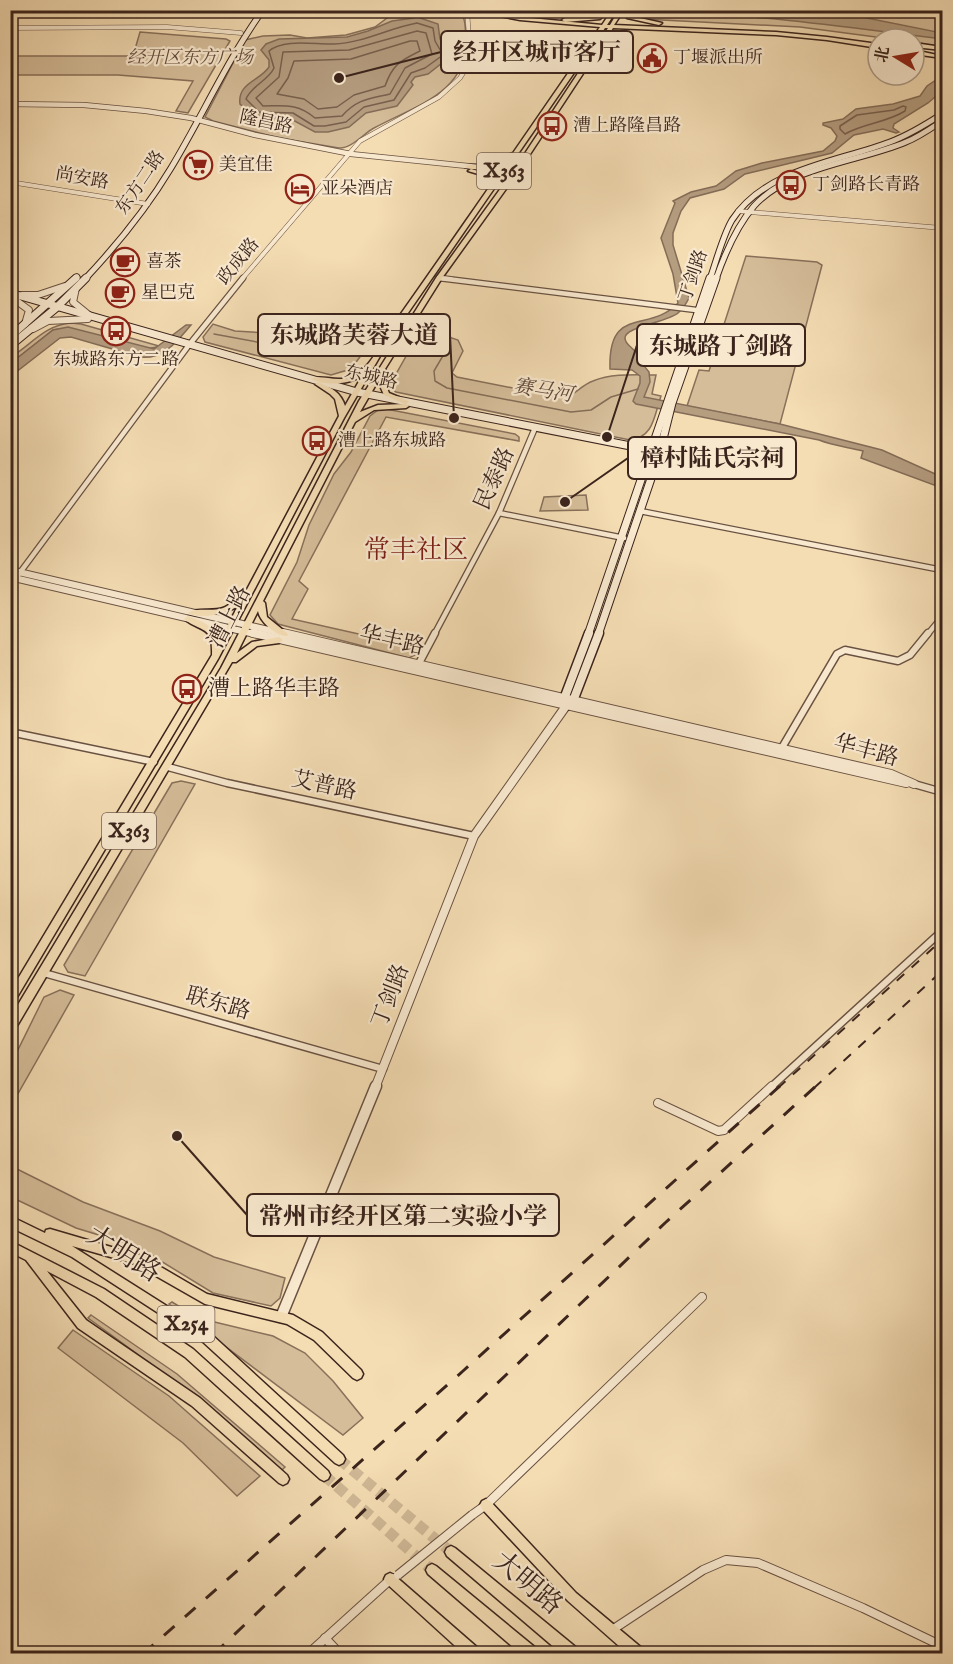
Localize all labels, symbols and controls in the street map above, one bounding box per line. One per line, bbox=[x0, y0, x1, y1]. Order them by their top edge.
north arrow bbox=[866, 27, 926, 87]
callout: 经开区城市客厅 bbox=[441, 31, 633, 73]
text: 经开区城市客厅 bbox=[453, 38, 621, 69]
public building icon: 丁堰派出所 bbox=[636, 42, 668, 74]
text: 北 bbox=[872, 45, 895, 64]
park label: 经开区东方广场 bbox=[127, 47, 255, 70]
place label: 丁堰派出所 bbox=[673, 47, 763, 70]
street label: 隆昌路 bbox=[237, 106, 295, 140]
bus stop icon: 漕上路隆昌路 bbox=[536, 110, 568, 142]
place label: 漕上路隆昌路 bbox=[573, 115, 681, 138]
street label: 东方二路 bbox=[111, 147, 171, 219]
supermarket icon: 美宜佳 bbox=[182, 149, 214, 181]
road number: X363 bbox=[477, 153, 531, 189]
place label: 美宜佳 bbox=[219, 154, 273, 177]
street label: 尚安路 bbox=[53, 163, 111, 195]
bus stop icon: 丁剑路长青路 bbox=[775, 169, 807, 201]
hotel icon: 亚朵酒店 bbox=[284, 173, 316, 205]
place label: 丁剑路长青路 bbox=[812, 174, 920, 197]
place label: 亚朵酒店 bbox=[321, 178, 393, 201]
street label: 政成路 bbox=[213, 234, 265, 290]
cafe icon: 喜茶 bbox=[109, 246, 141, 278]
street label: 丁剑路 bbox=[674, 247, 714, 305]
place label: 喜茶 bbox=[146, 251, 182, 274]
cafe icon: 星巴克 bbox=[104, 277, 136, 309]
place label: 星巴克 bbox=[141, 282, 195, 305]
callout: 东城路芙蓉大道 bbox=[258, 314, 450, 356]
bus stop icon: 东城路东方二路 bbox=[100, 315, 132, 347]
text: 东城路芙蓉大道 bbox=[270, 321, 438, 352]
callout: 东城路丁剑路 bbox=[637, 324, 805, 366]
text: 东城路丁剑路 bbox=[649, 332, 793, 363]
place label: 东城路东方二路 bbox=[53, 349, 179, 372]
street label: 东城路 bbox=[342, 361, 400, 395]
water label: 赛马河 bbox=[511, 374, 578, 409]
bus stop icon: 漕上路东城路 bbox=[301, 425, 333, 457]
place label: 漕上路东城路 bbox=[338, 430, 446, 453]
callout: 樟村陆氏宗祠 bbox=[628, 437, 796, 479]
street label: 民泰路 bbox=[469, 443, 521, 515]
text: 樟村陆氏宗祠 bbox=[640, 444, 784, 475]
district label: 常丰社区 bbox=[364, 534, 468, 567]
street label: 漕上路 bbox=[203, 581, 257, 653]
street label: 华丰路 bbox=[357, 620, 427, 662]
bus stop icon: 漕上路华丰路 bbox=[171, 673, 203, 705]
place label: 漕上路华丰路 bbox=[208, 675, 340, 703]
street label: 华丰路 bbox=[830, 729, 902, 773]
street label: 艾普路 bbox=[289, 765, 359, 807]
road number: X363 bbox=[102, 813, 156, 849]
street label: 丁剑路 bbox=[366, 960, 416, 1032]
street label: 联东路 bbox=[182, 981, 254, 1027]
callout: 常州市经开区第二实验小学 bbox=[247, 1194, 559, 1236]
text: 常州市经开区第二实验小学 bbox=[259, 1202, 547, 1233]
street label: 大明路 bbox=[80, 1219, 166, 1291]
road number: X254 bbox=[158, 1306, 214, 1342]
street label: 大明路 bbox=[485, 1545, 569, 1623]

